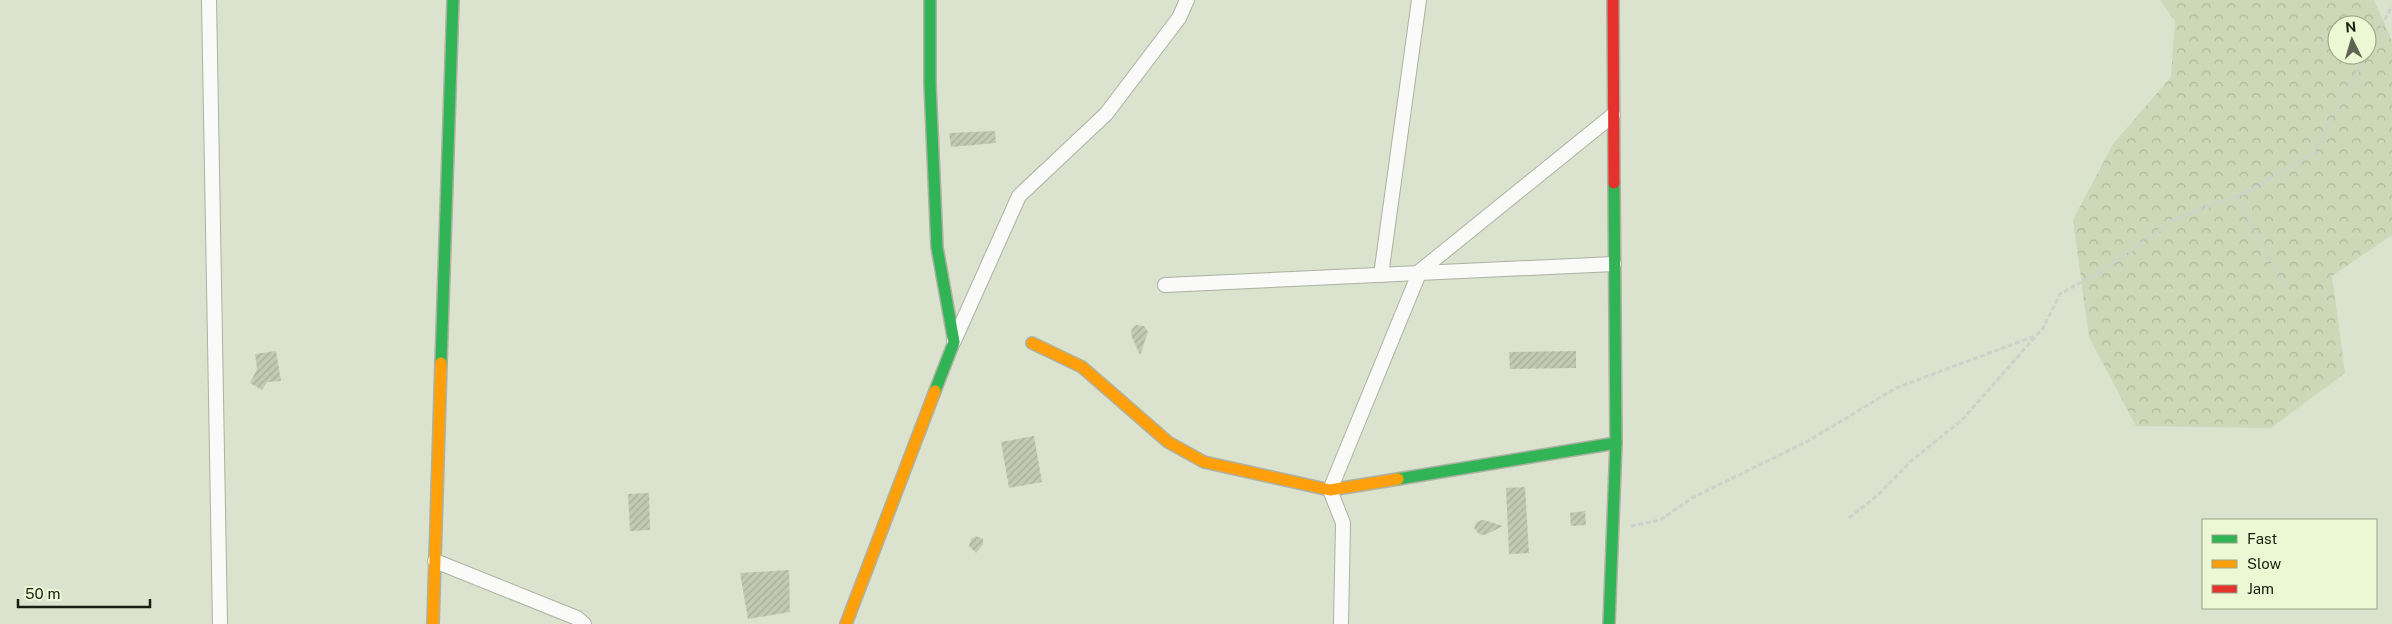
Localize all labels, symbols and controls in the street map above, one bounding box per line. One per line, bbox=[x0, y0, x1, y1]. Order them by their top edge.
north arrow bbox=[2327, 15, 2377, 65]
text: N bbox=[2345, 19, 2357, 35]
legend bbox=[2202, 519, 2377, 609]
text: Fast bbox=[2247, 530, 2277, 547]
text: Slow bbox=[2247, 555, 2282, 572]
scale bar bbox=[18, 576, 150, 608]
text: Jam bbox=[2247, 580, 2274, 597]
text: 50 m bbox=[25, 585, 60, 602]

